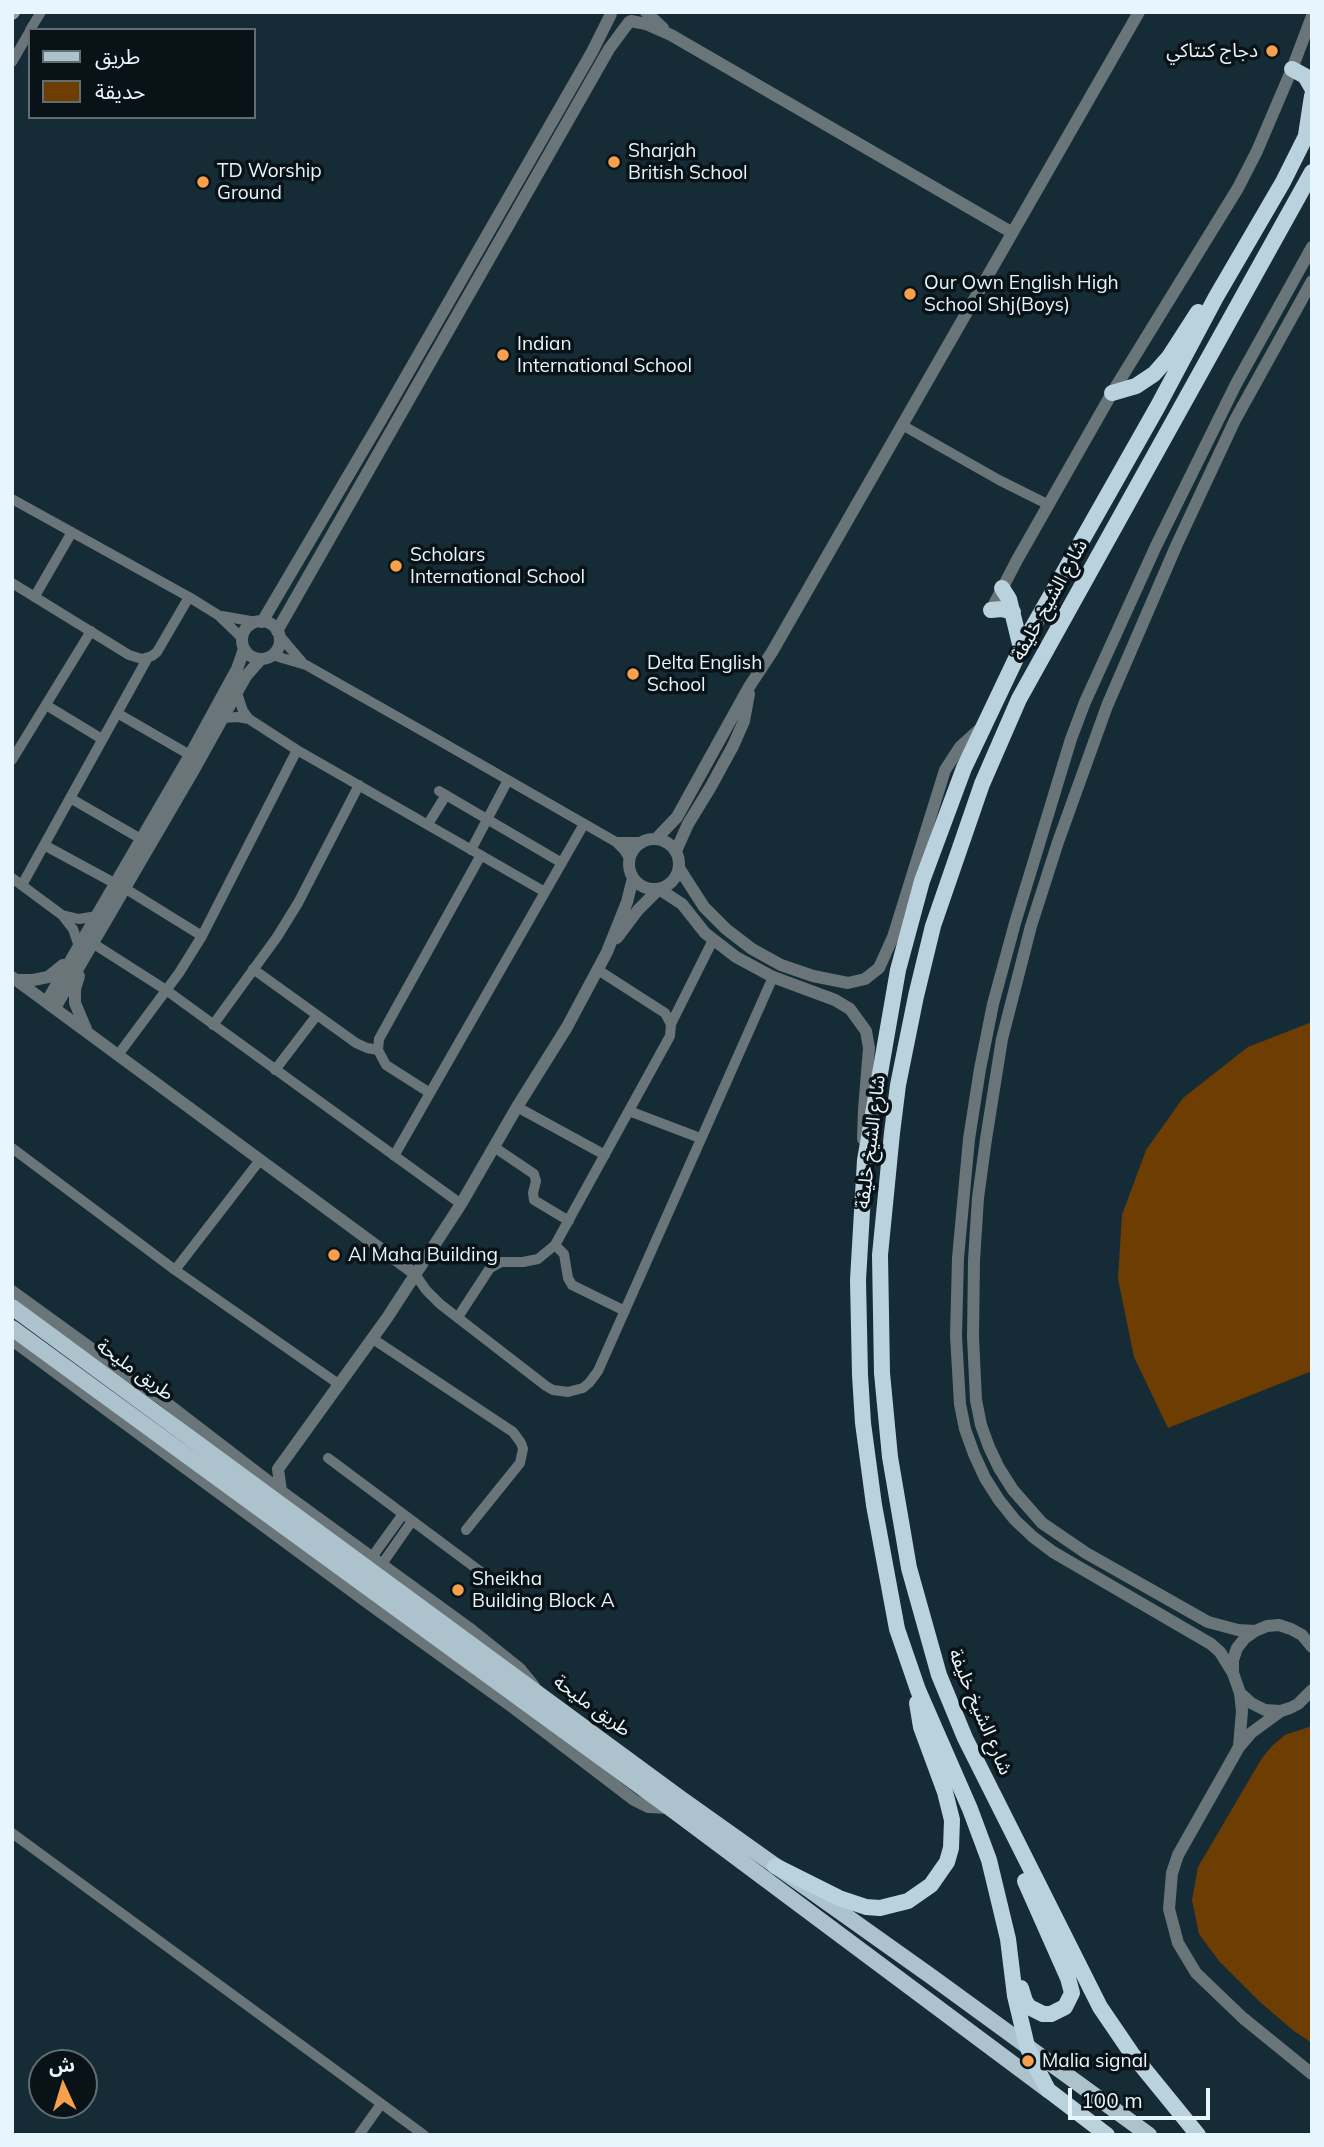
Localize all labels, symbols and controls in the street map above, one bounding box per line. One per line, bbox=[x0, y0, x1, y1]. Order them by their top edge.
legend bbox=[28, 28, 256, 119]
place label: دجاج كنتاكي bbox=[1166, 40, 1258, 62]
text: طريق bbox=[95, 43, 140, 69]
marker: دجاج كنتاكي bbox=[1264, 43, 1280, 59]
text: حديقة bbox=[95, 78, 145, 104]
place label: Sharjah British School bbox=[628, 140, 748, 184]
marker: Sharjah British School bbox=[606, 154, 622, 170]
place label: TD Worship Ground bbox=[217, 160, 322, 204]
marker: TD Worship Ground bbox=[195, 174, 211, 190]
place label: Our Own English High School Shj(Boys) bbox=[924, 272, 1119, 316]
marker: Our Own English High School Shj(Boys) bbox=[902, 286, 918, 302]
place label: Indian International School bbox=[517, 333, 692, 377]
marker: Indian International School bbox=[495, 347, 511, 363]
street label: شارع الشيخ خليفة bbox=[1007, 536, 1093, 664]
place label: Scholars International School bbox=[410, 544, 585, 588]
marker: Scholars International School bbox=[388, 558, 404, 574]
place label: Delta English School bbox=[647, 652, 762, 696]
marker: Delta English School bbox=[625, 666, 641, 682]
street label: شارع الشيخ خليفة bbox=[851, 1074, 891, 1210]
place label: Al Maha Building bbox=[348, 1244, 498, 1266]
marker: Al Maha Building bbox=[326, 1247, 342, 1263]
street label: طريق مليحة bbox=[92, 1334, 178, 1406]
place label: Sheikha Building Block A bbox=[472, 1568, 615, 1612]
marker: Sheikha Building Block A bbox=[450, 1582, 466, 1598]
street label: شارع الشيخ خليفة bbox=[943, 1646, 1017, 1778]
street label: طريق مليحة bbox=[549, 1670, 635, 1742]
north arrow bbox=[28, 2049, 98, 2119]
place label: Malia signal bbox=[1042, 2050, 1148, 2072]
text: ش bbox=[48, 2052, 75, 2078]
marker: Malia signal bbox=[1020, 2053, 1036, 2069]
scale bar bbox=[1072, 2074, 1214, 2118]
text: 100 m bbox=[1081, 2087, 1143, 2113]

